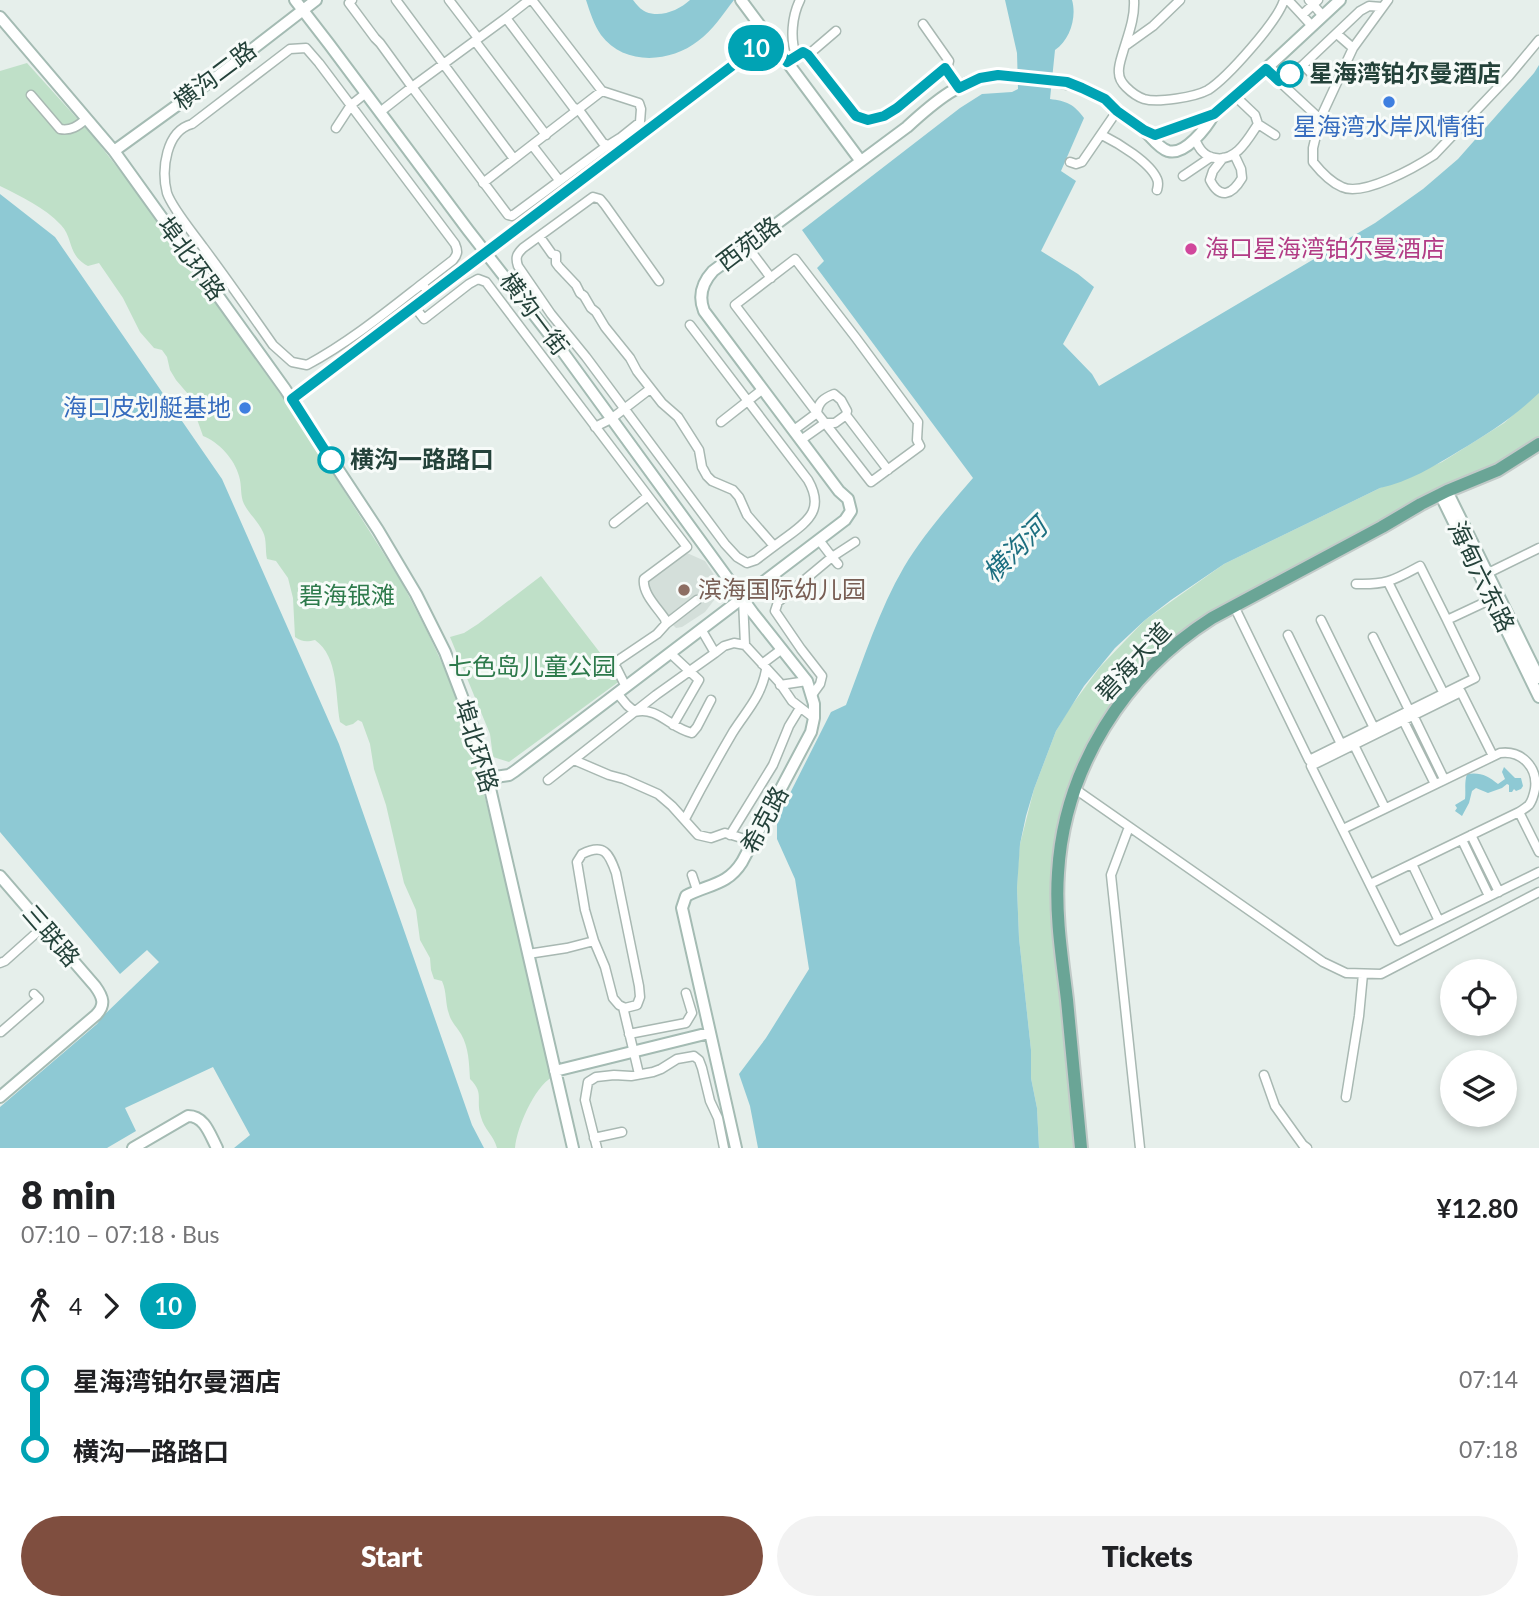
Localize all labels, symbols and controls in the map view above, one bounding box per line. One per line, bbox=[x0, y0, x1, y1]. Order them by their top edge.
line badge: 10 bbox=[724, 25, 788, 71]
text: 10 bbox=[742, 33, 770, 62]
street label: 横沟二路 bbox=[167, 34, 261, 115]
place label: 星海湾铂尔曼酒店 bbox=[1309, 58, 1501, 87]
marker: 星海湾铂尔曼酒店 bbox=[1277, 61, 1303, 87]
marker: 星海湾水岸风情街 bbox=[1381, 94, 1397, 110]
place label: 星海湾水岸风情街 bbox=[1293, 111, 1485, 140]
street label: 西苑路 bbox=[711, 210, 786, 276]
street label: 埠北环路 bbox=[152, 211, 232, 305]
place label: 海口星海湾铂尔曼酒店 bbox=[1205, 233, 1445, 262]
marker: 海口星海湾铂尔曼酒店 bbox=[1183, 241, 1199, 257]
street label: 横沟一街 bbox=[495, 266, 576, 360]
place label: 海口皮划艇基地 bbox=[63, 392, 231, 421]
marker: 海口皮划艇基地 bbox=[237, 400, 253, 416]
place label: 横沟一路路口 bbox=[350, 444, 494, 473]
marker: 横沟一路路口 bbox=[318, 447, 344, 473]
water label: 横沟河 bbox=[975, 507, 1057, 588]
street label: 海甸六东路 bbox=[1443, 516, 1522, 637]
place label: 滨海国际幼儿园 bbox=[698, 574, 866, 603]
park label: 碧海银滩 bbox=[299, 580, 395, 609]
marker: 滨海国际幼儿园 bbox=[676, 582, 692, 598]
street label: 碧海大道 bbox=[1090, 616, 1176, 706]
park label: 七色岛儿童公园 bbox=[448, 651, 616, 680]
street label: 埠北环路 bbox=[450, 695, 505, 796]
street label: 希克路 bbox=[734, 781, 793, 858]
street label: 三联路 bbox=[18, 898, 87, 972]
map controls bbox=[1440, 959, 1517, 1127]
button: locate bbox=[1440, 959, 1517, 1036]
button: layers bbox=[1440, 1050, 1517, 1127]
text: 8 min bbox=[21, 1171, 116, 1217]
text: ¥12.80 bbox=[1436, 1192, 1518, 1224]
text: 07:10 – 07:18 · Bus bbox=[21, 1220, 220, 1248]
icon: walk bbox=[21, 1287, 59, 1325]
icon: forward bbox=[92, 1287, 130, 1325]
text: 10 bbox=[154, 1291, 182, 1320]
text: 4 bbox=[69, 1292, 82, 1320]
text: 星海湾铂尔曼酒店 bbox=[73, 1365, 281, 1397]
text: 07:14 bbox=[1459, 1365, 1518, 1393]
text: 横沟一路路口 bbox=[73, 1435, 229, 1467]
text: 07:18 bbox=[1459, 1435, 1518, 1463]
button: Start bbox=[21, 1516, 763, 1596]
button: Tickets bbox=[777, 1516, 1518, 1596]

